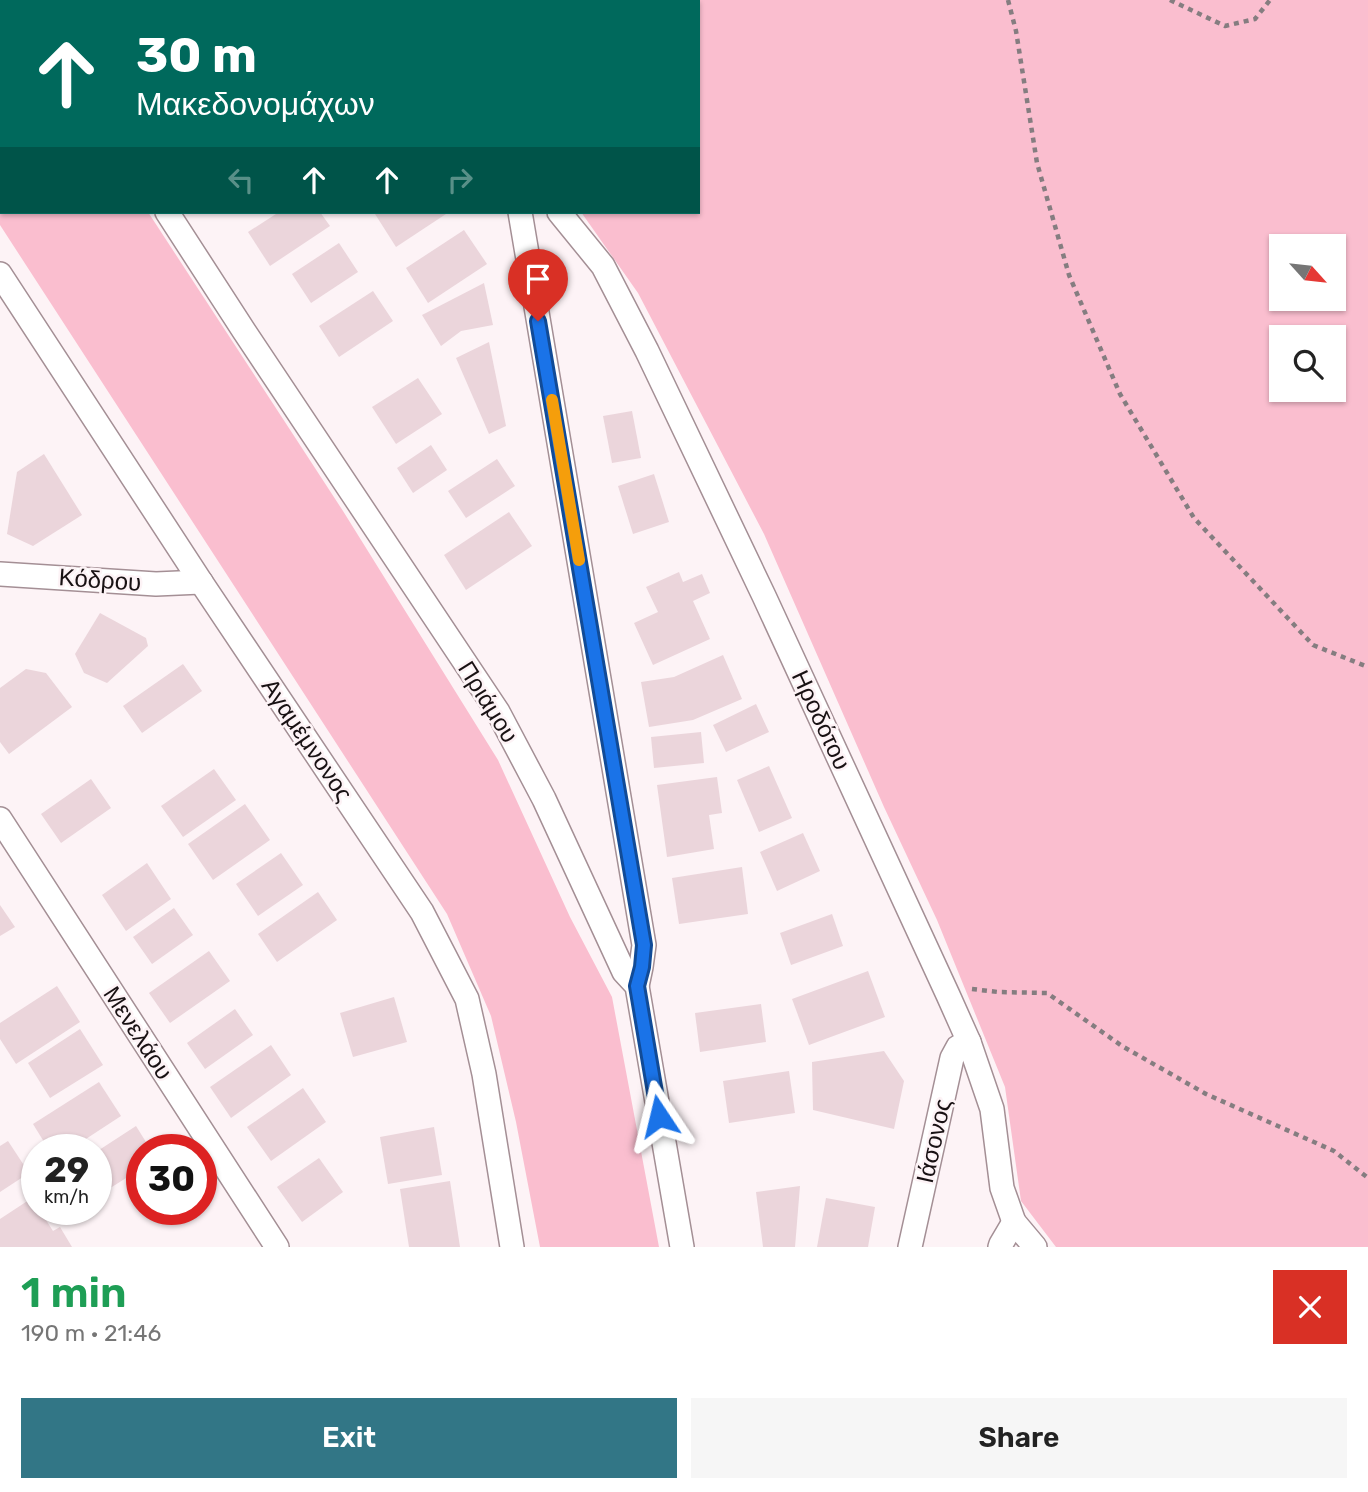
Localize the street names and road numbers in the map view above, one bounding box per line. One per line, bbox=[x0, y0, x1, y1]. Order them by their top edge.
street label: Κόδρου bbox=[58, 563, 142, 597]
street label: Πριάμου bbox=[452, 656, 524, 748]
street label: Ηροδότου bbox=[786, 666, 856, 774]
street label: Αγαμέμνονος bbox=[256, 673, 358, 807]
street label: Μενελάου bbox=[98, 981, 178, 1085]
street label: Ιάσονος bbox=[911, 1096, 957, 1186]

